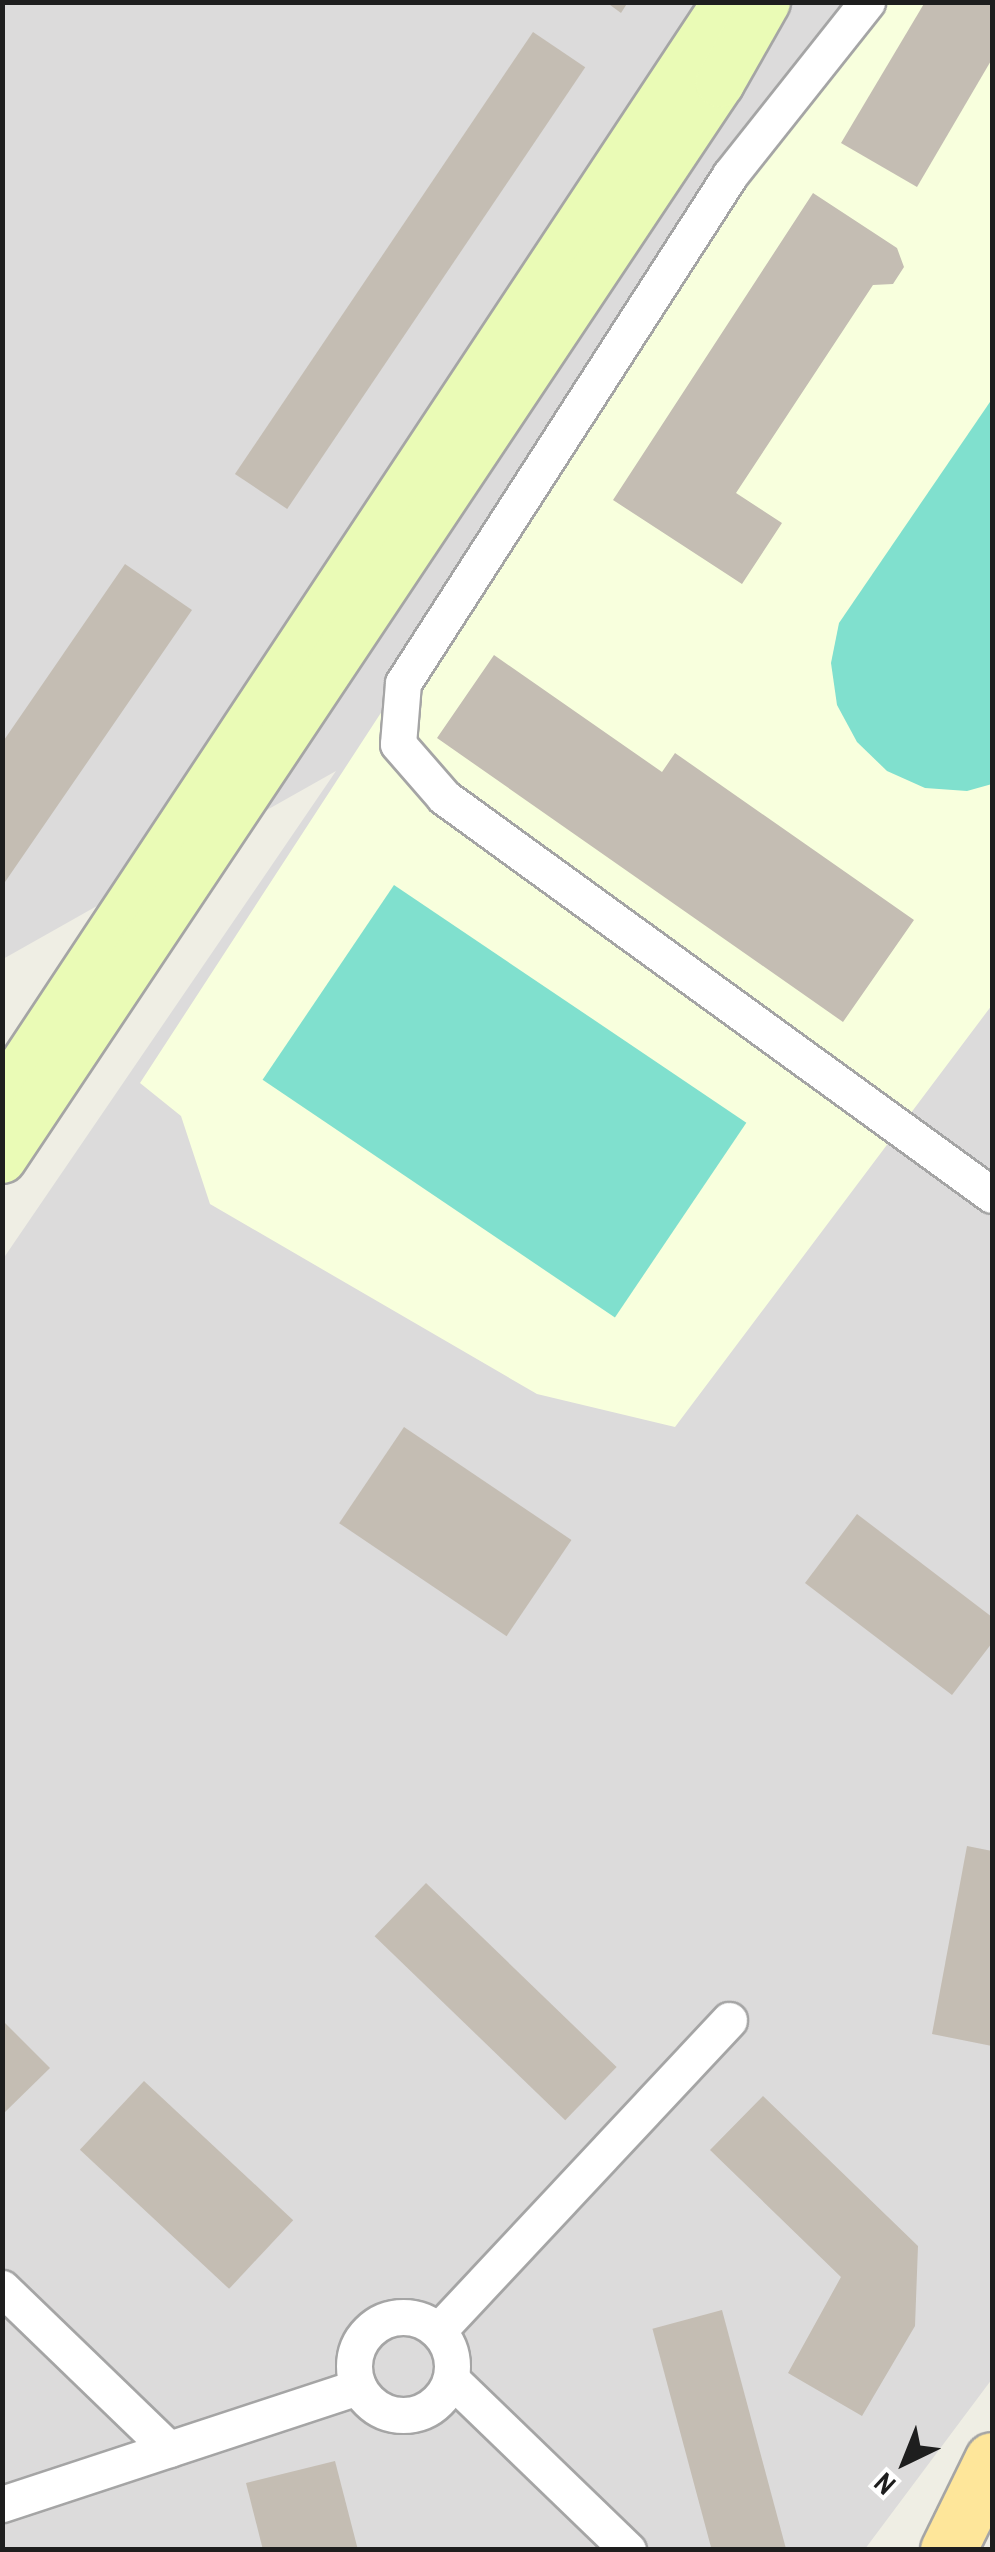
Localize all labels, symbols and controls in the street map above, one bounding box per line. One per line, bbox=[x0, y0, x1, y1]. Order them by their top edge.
north arrow bbox=[855, 2412, 955, 2512]
text: N bbox=[866, 2464, 904, 2503]

